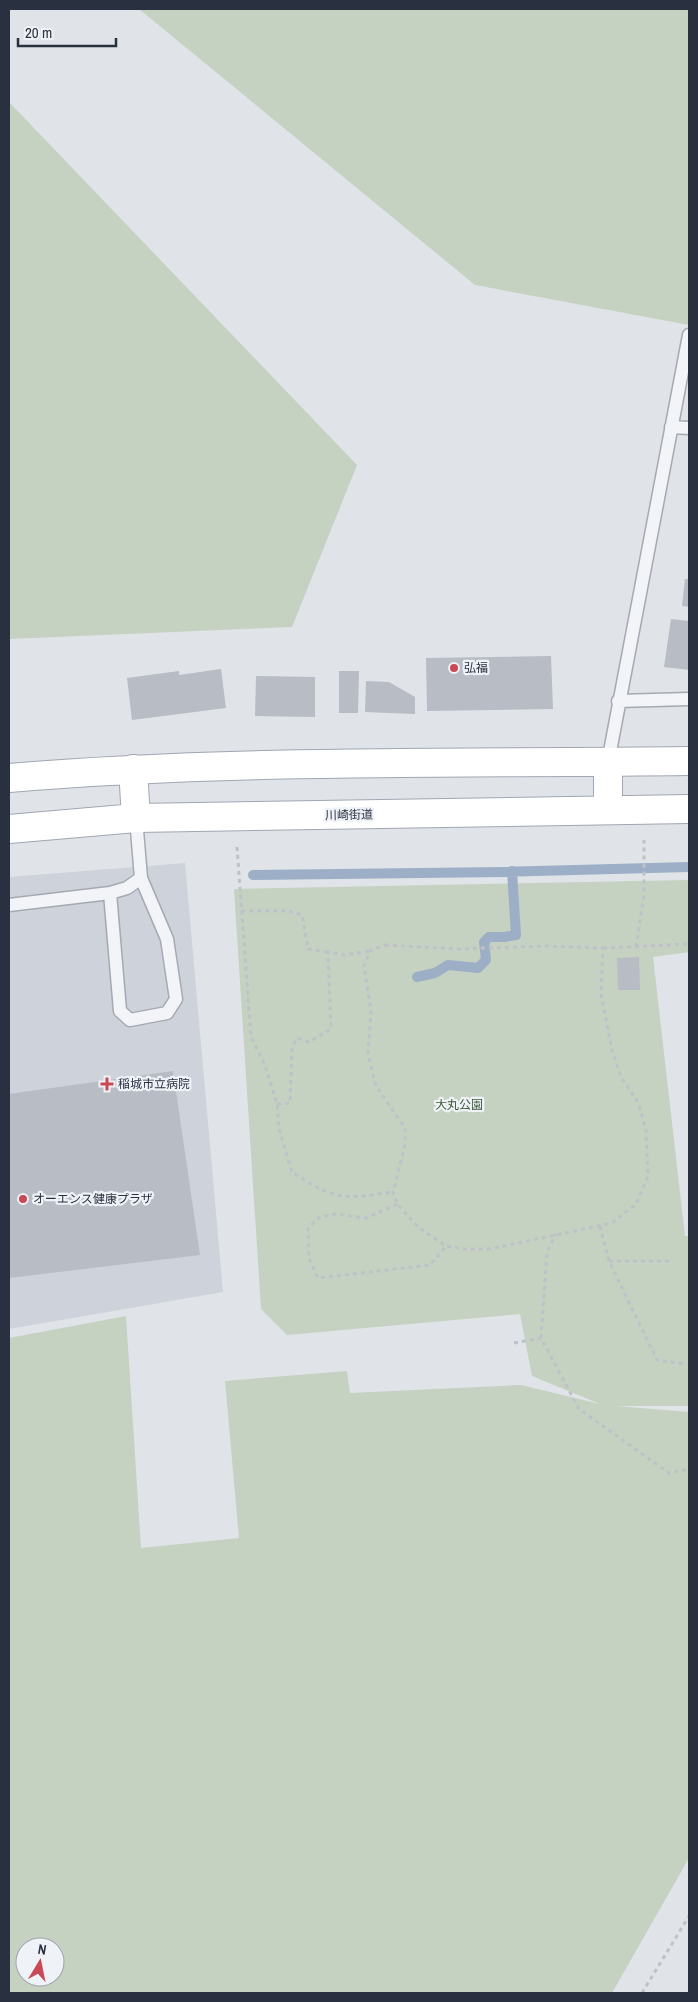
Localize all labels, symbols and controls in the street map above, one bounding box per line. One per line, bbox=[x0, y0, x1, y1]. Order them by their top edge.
scale bar bbox=[18, 15, 115, 47]
text: 20 m bbox=[25, 22, 52, 43]
place label: 弘福 bbox=[464, 660, 488, 676]
marker: 弘福 bbox=[448, 662, 460, 674]
street label: 川崎街道 bbox=[325, 807, 373, 823]
place label: 稲城市立病院 bbox=[118, 1076, 190, 1092]
marker: 稲城市立病院 bbox=[100, 1077, 114, 1091]
park label: 大丸公園 bbox=[435, 1097, 483, 1113]
place label: オーエンス健康プラザ bbox=[33, 1191, 153, 1207]
marker: オーエンス健康プラザ bbox=[17, 1193, 29, 1205]
north arrow bbox=[15, 1937, 65, 1987]
text: N bbox=[37, 1940, 48, 1959]

